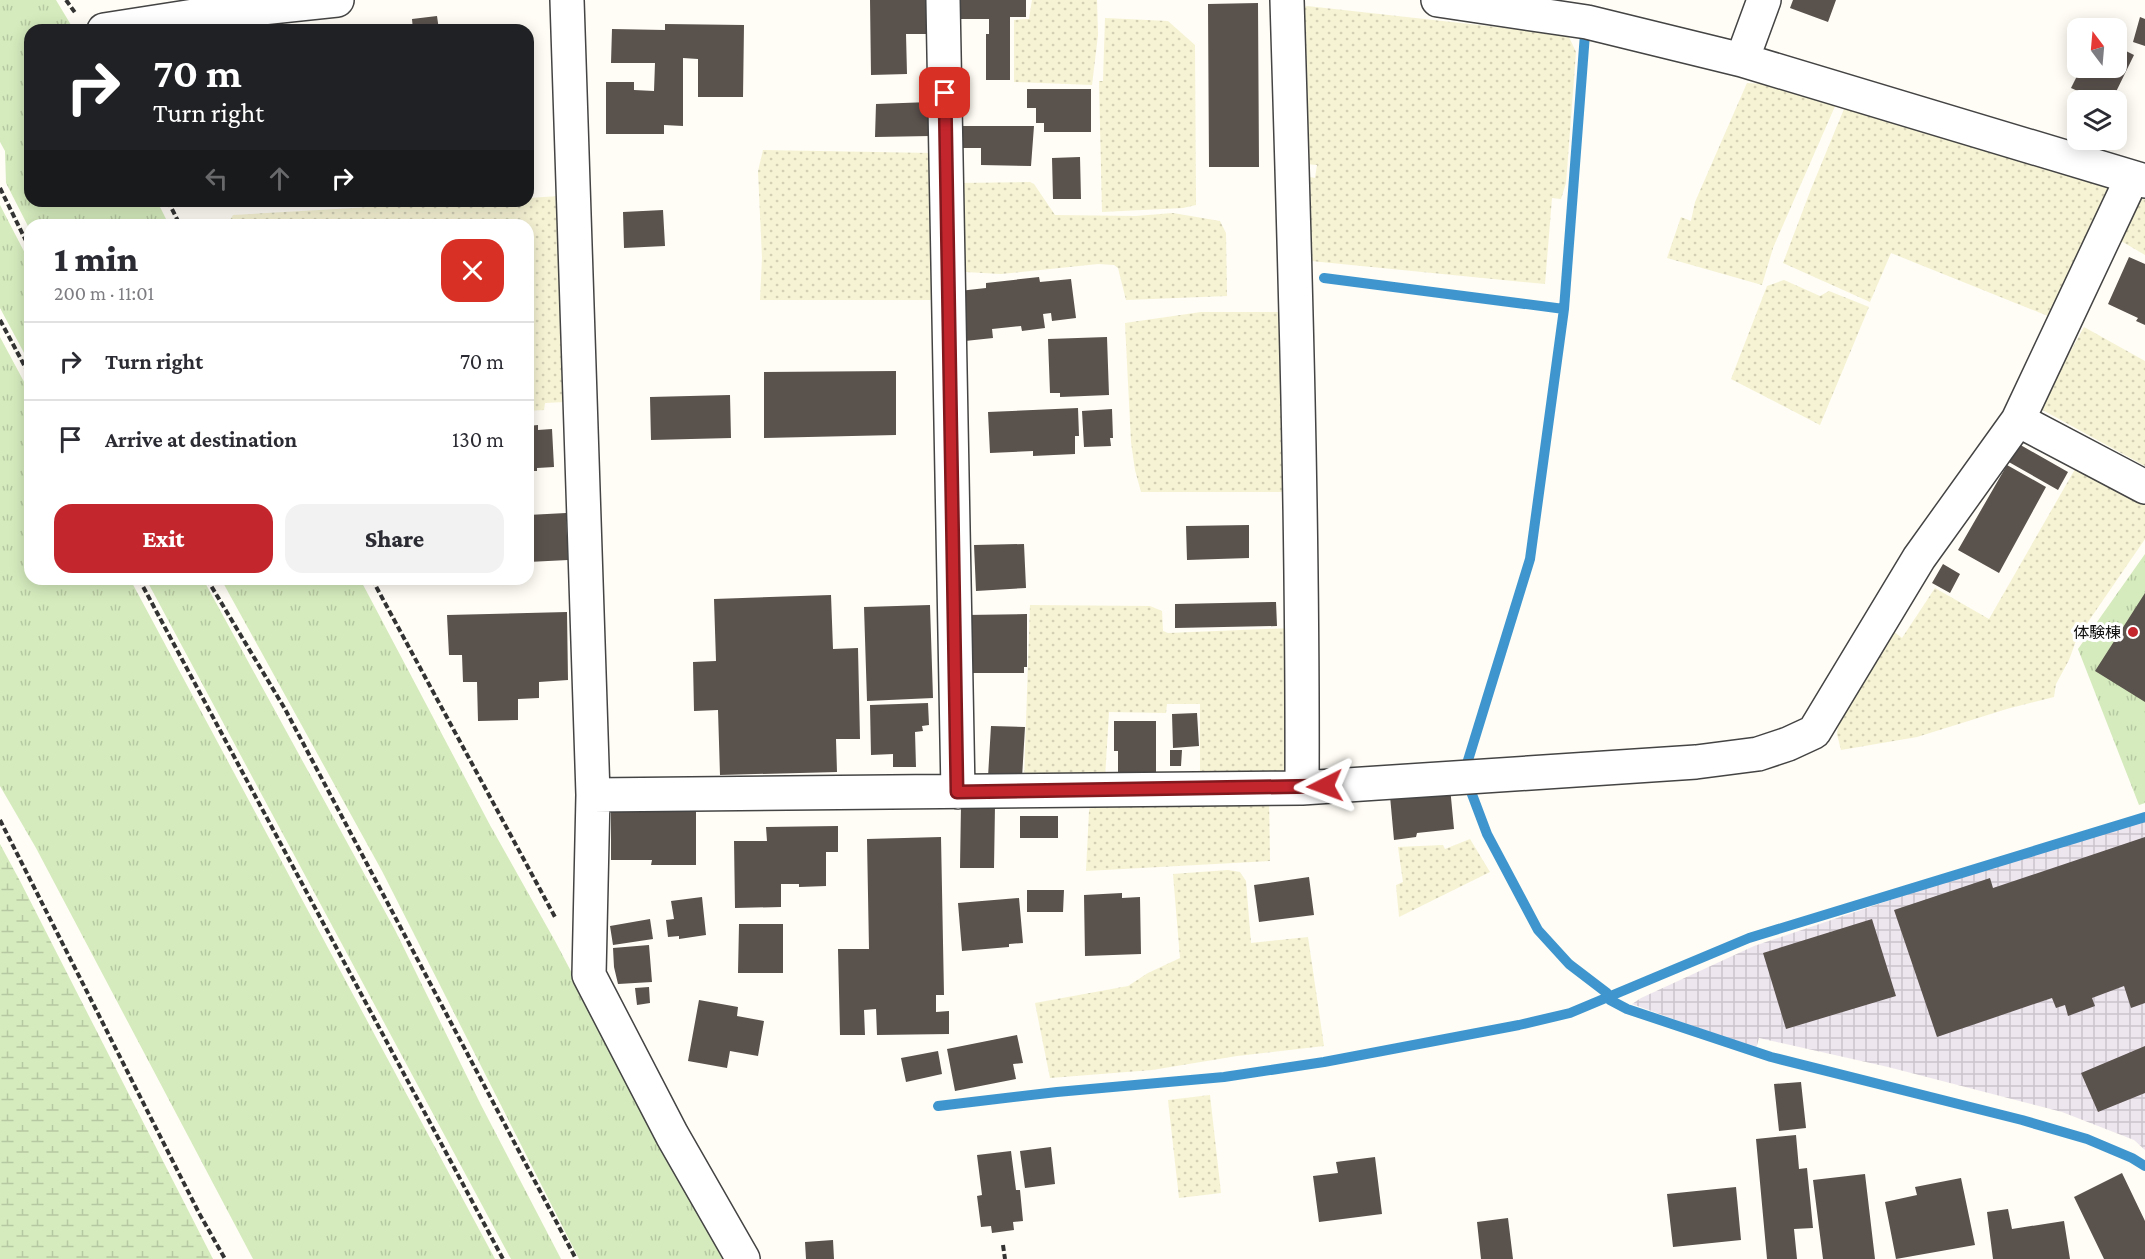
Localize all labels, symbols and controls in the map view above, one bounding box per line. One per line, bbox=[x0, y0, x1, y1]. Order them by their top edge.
north arrow bbox=[2067, 18, 2127, 78]
map controls bbox=[2067, 18, 2127, 150]
icon: right bbox=[54, 48, 132, 126]
text: 70 m bbox=[153, 49, 242, 96]
pin bbox=[919, 67, 970, 118]
icon: arrive bbox=[928, 76, 961, 109]
button: layers bbox=[2067, 90, 2127, 150]
text: Turn right bbox=[153, 98, 264, 128]
icon: left bbox=[200, 162, 233, 195]
icon: ahead bbox=[263, 162, 296, 195]
icon: right bbox=[326, 162, 359, 195]
text: 1 min bbox=[54, 239, 138, 279]
button: close bbox=[441, 239, 504, 302]
text: 200 m · 11:01 bbox=[54, 282, 154, 304]
icon: right bbox=[54, 345, 87, 378]
text: Turn right bbox=[105, 349, 203, 374]
text: 70 m bbox=[460, 349, 504, 374]
icon: arrive bbox=[54, 423, 87, 456]
text: Arrive at destination bbox=[105, 427, 297, 452]
text: 130 m bbox=[452, 427, 504, 452]
button: Exit bbox=[54, 504, 273, 573]
button: Share bbox=[285, 504, 504, 573]
place label: 体験棟 bbox=[2073, 624, 2121, 641]
marker: 体験棟 bbox=[2126, 625, 2140, 639]
position arrow bbox=[1293, 754, 1357, 818]

